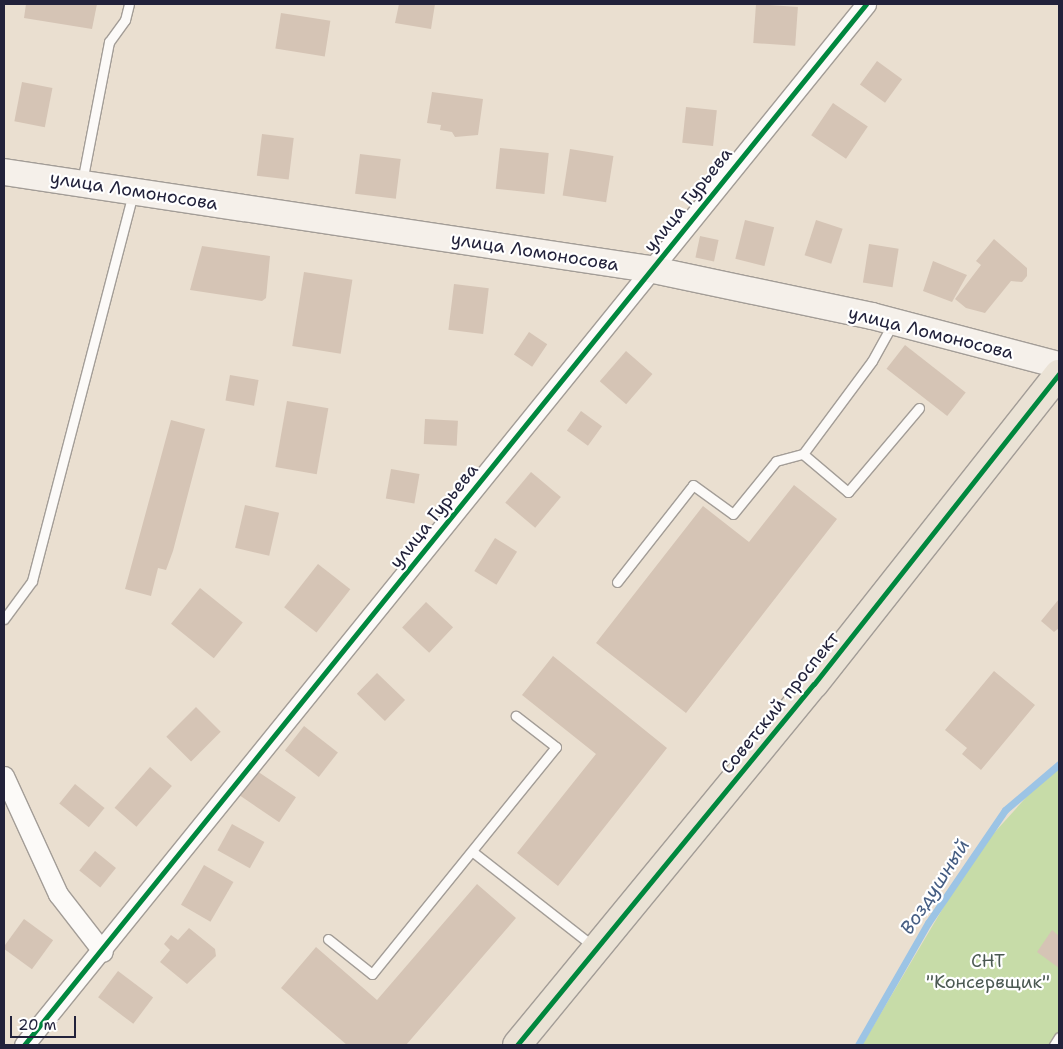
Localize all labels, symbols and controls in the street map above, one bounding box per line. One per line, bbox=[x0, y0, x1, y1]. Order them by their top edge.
street label: улица Гурьева bbox=[639, 143, 737, 257]
street label: улица Ломоносова bbox=[49, 167, 219, 215]
street label: улица Ломоносова bbox=[450, 228, 620, 276]
street label: улица Ломоносова bbox=[846, 302, 1016, 364]
street label: улица Гурьева bbox=[385, 459, 483, 573]
street label: Советский проспект bbox=[716, 628, 844, 778]
water label: Воздушный bbox=[896, 835, 974, 939]
park label: СНТ "Консервщик" bbox=[926, 951, 1050, 994]
scale bar bbox=[12, 1006, 79, 1038]
text: 20 m bbox=[18, 1015, 57, 1035]

